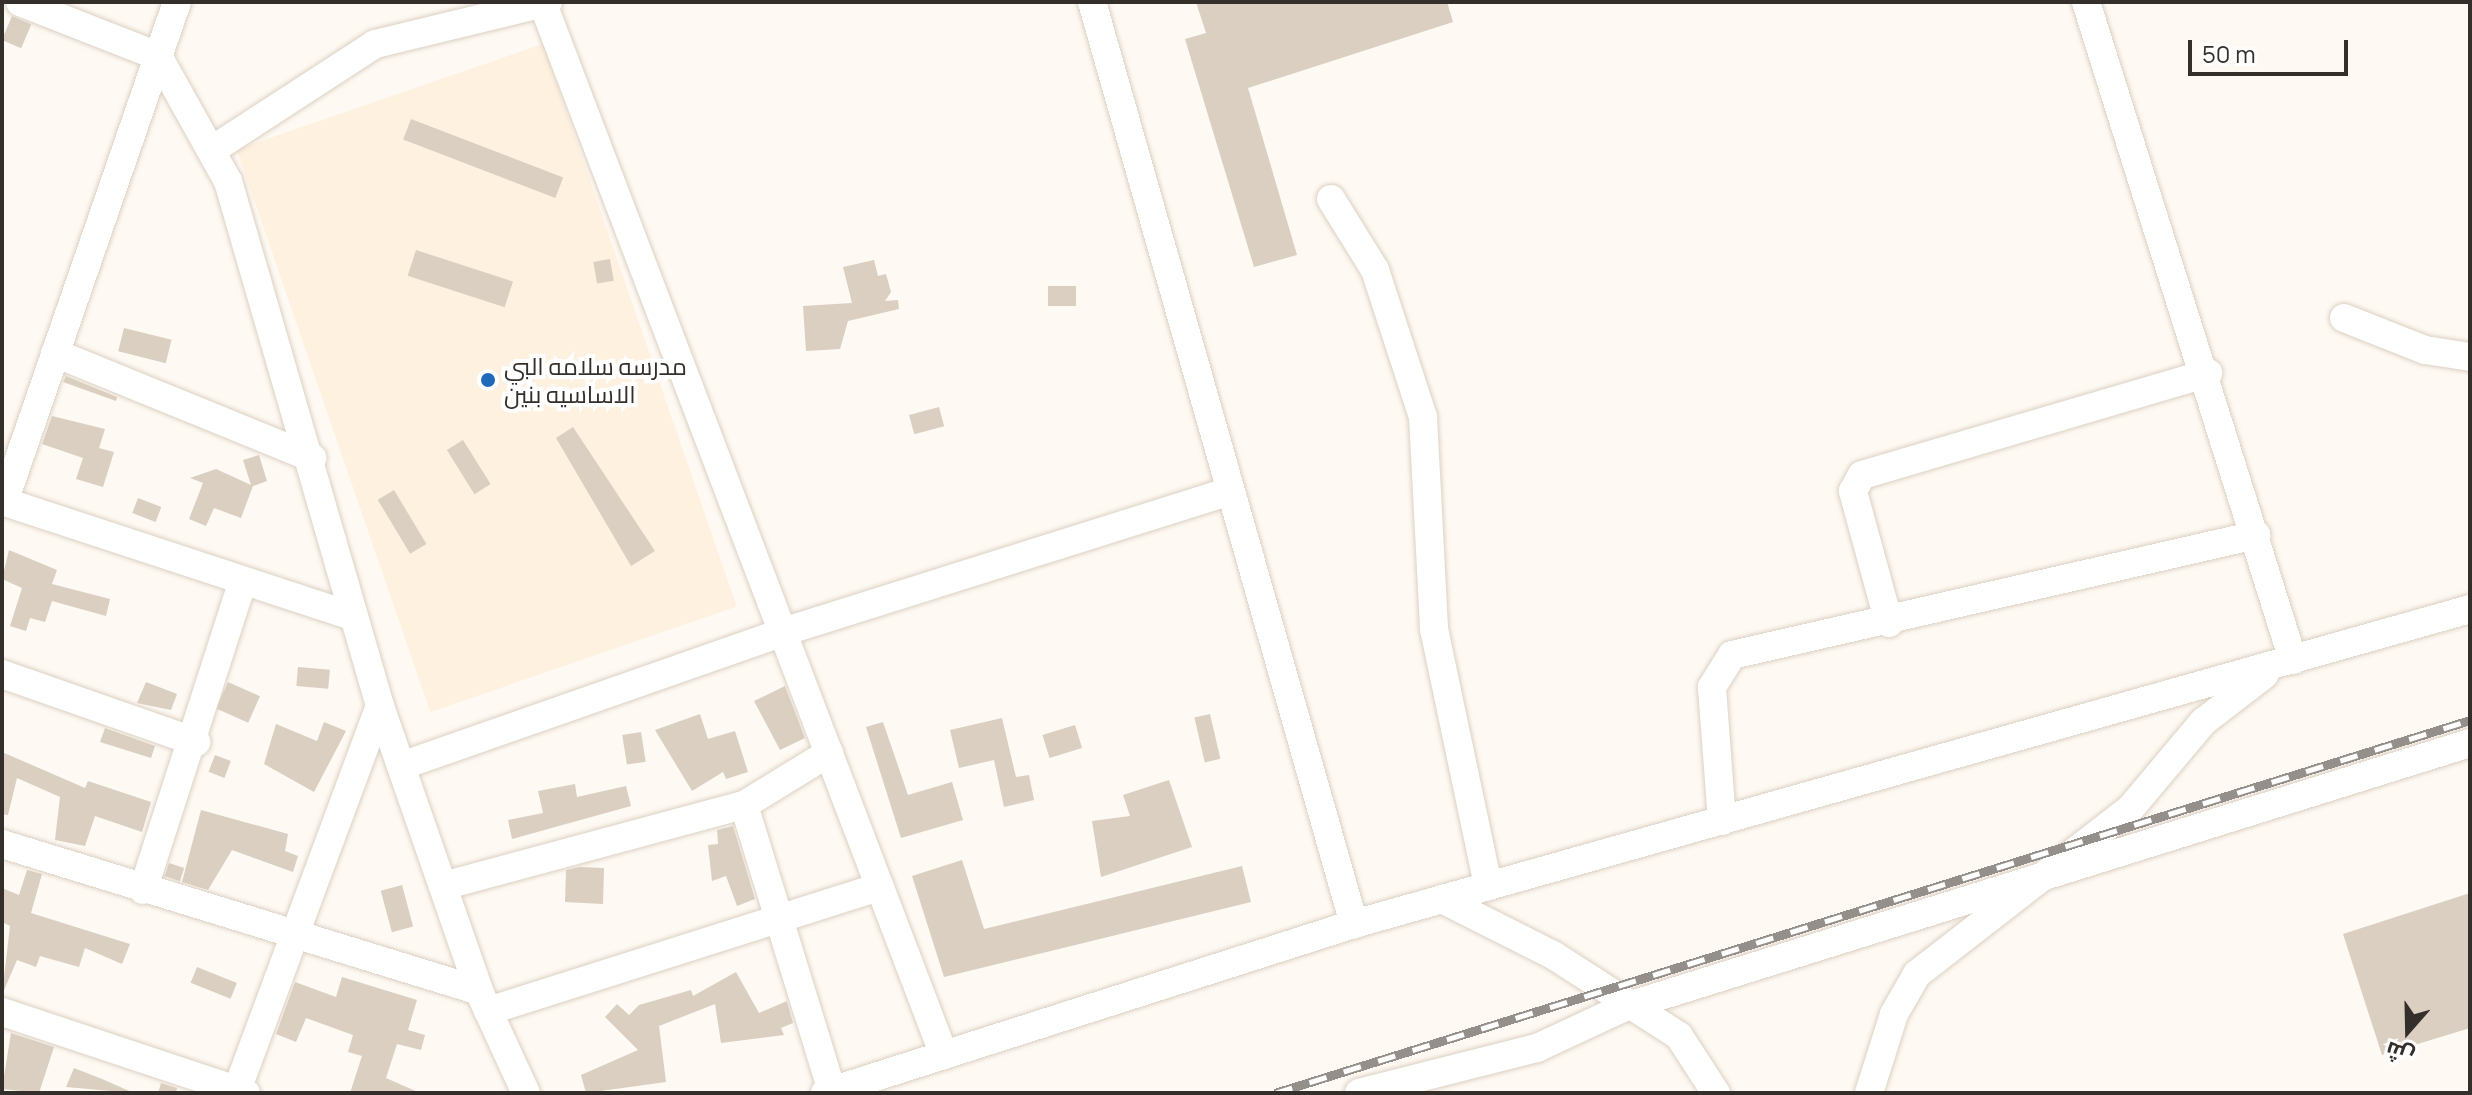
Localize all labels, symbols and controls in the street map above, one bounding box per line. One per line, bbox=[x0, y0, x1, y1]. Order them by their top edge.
scale bar bbox=[2192, 24, 2352, 74]
text: 50 m bbox=[2202, 37, 2256, 70]
place label: مدرسه سلامه البي الاساسيه بنين bbox=[504, 352, 687, 408]
marker: مدرسه سلامه البي الاساسيه بنين bbox=[479, 371, 497, 389]
north arrow bbox=[2368, 991, 2448, 1071]
text: ش bbox=[2381, 1035, 2418, 1072]

